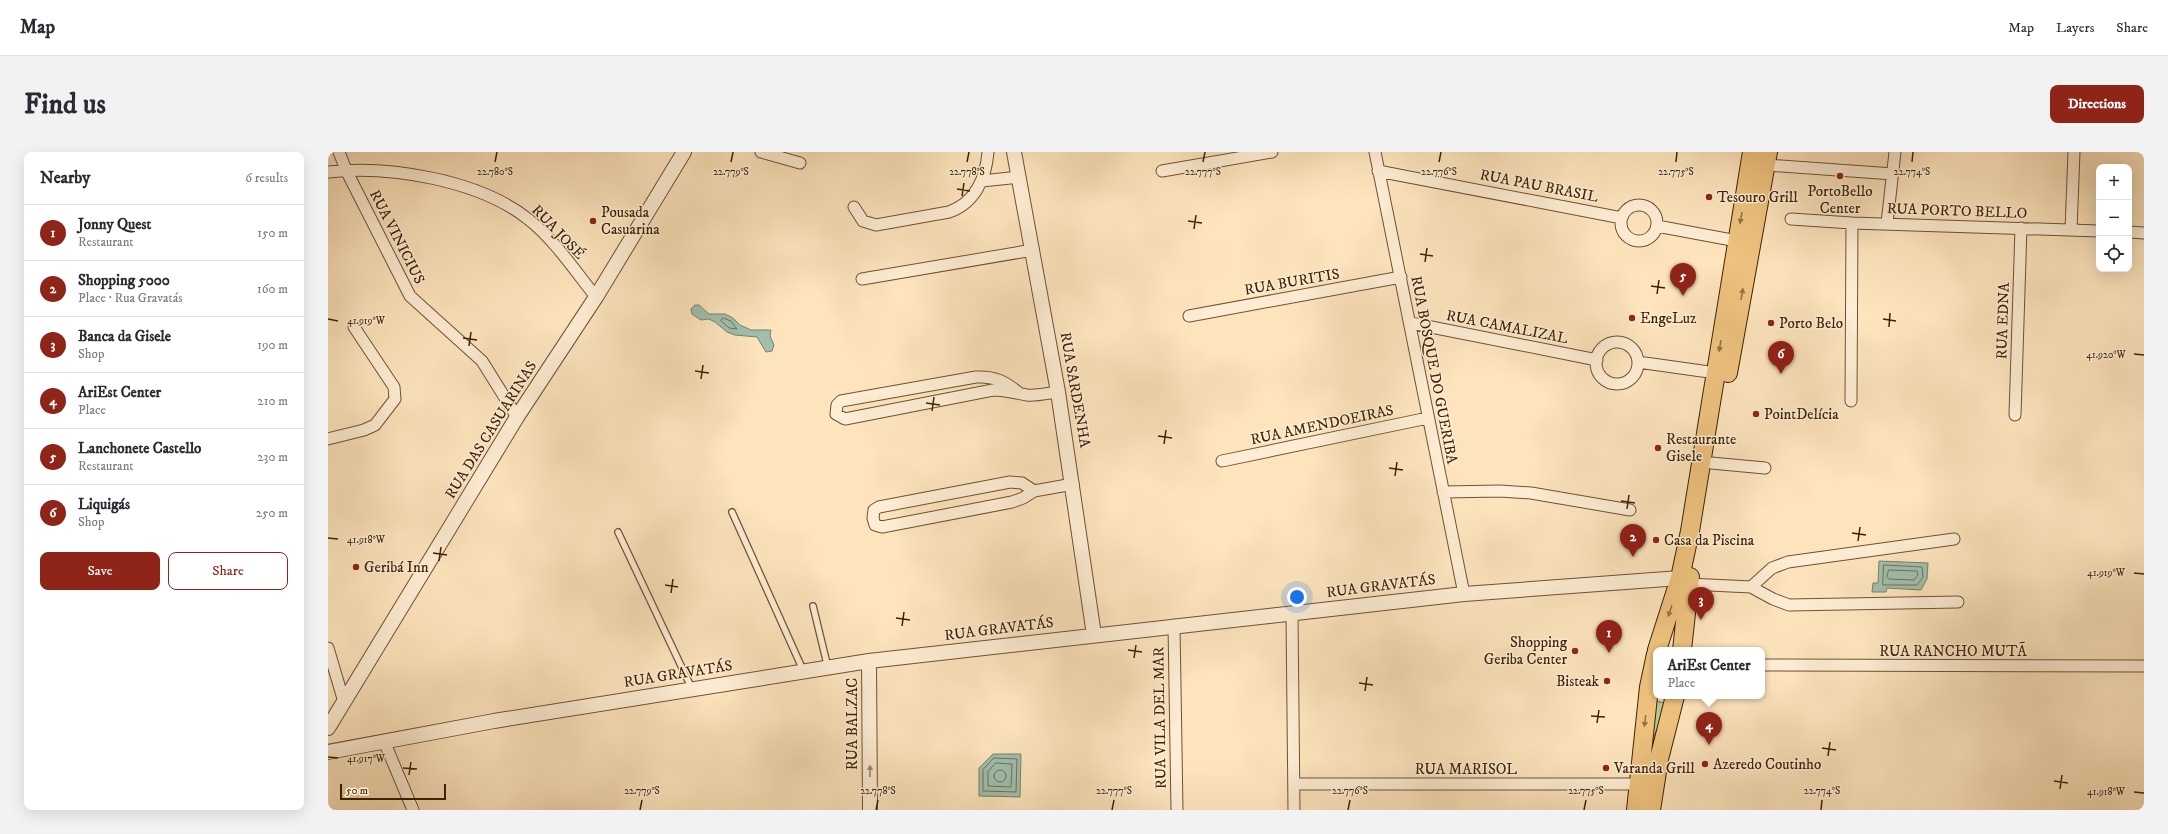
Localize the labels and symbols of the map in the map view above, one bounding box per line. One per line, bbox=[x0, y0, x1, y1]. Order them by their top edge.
street label: RUA PAU BRASIL bbox=[1478, 165, 1600, 207]
text: 22.780°S bbox=[477, 166, 513, 178]
text: 22.779°S bbox=[713, 166, 749, 178]
text: 22.778°S bbox=[949, 166, 985, 178]
text: 22.777°S bbox=[1185, 166, 1221, 178]
text: 22.776°S bbox=[1421, 166, 1457, 178]
text: 22.775°S bbox=[1658, 166, 1694, 178]
text: 22.774°S bbox=[1894, 166, 1930, 178]
marker: PortoBello Center bbox=[1835, 171, 1845, 181]
place label: PortoBello Center bbox=[1807, 182, 1873, 218]
street label: RUA VINICIUS bbox=[365, 187, 429, 287]
place label: Tesouro Grill bbox=[1717, 188, 1798, 207]
marker: Tesouro Grill bbox=[1704, 192, 1714, 202]
street label: RUA PORTO BELLO bbox=[1886, 199, 2028, 223]
street label: RUA JOSÉ bbox=[527, 201, 589, 264]
place label: Pousada Casuarina bbox=[601, 203, 660, 239]
one-way arrow bbox=[1738, 212, 1744, 224]
marker: Pousada Casuarina bbox=[588, 216, 598, 226]
pin: 5 bbox=[1670, 263, 1696, 296]
street label: RUA BURITIS bbox=[1243, 264, 1341, 300]
street label: RUA BOSQUE DO GUERIBA bbox=[1406, 274, 1462, 466]
street label: RUA EDNA bbox=[1992, 282, 2014, 360]
one-way arrow bbox=[1740, 288, 1746, 300]
street label: RUA CAMALIZAL bbox=[1445, 306, 1570, 348]
place label: EngeLuz bbox=[1640, 309, 1697, 328]
marker: EngeLuz bbox=[1627, 313, 1637, 323]
place label: Porto Belo bbox=[1779, 314, 1843, 333]
text: 41.919°W bbox=[347, 315, 386, 327]
marker: Porto Belo bbox=[1766, 318, 1776, 328]
street label: RUA SARDENHA bbox=[1055, 331, 1095, 450]
one-way arrow bbox=[1717, 340, 1723, 352]
pin: 6 bbox=[1768, 341, 1794, 374]
text: 41.920°W bbox=[2086, 349, 2127, 361]
street label: RUA DAS CASUARINAS bbox=[441, 357, 541, 502]
street label: RUA AMENDOEIRAS bbox=[1249, 401, 1395, 449]
place label: PointDelícia bbox=[1764, 405, 1839, 424]
marker: PointDelícia bbox=[1751, 409, 1761, 419]
place label: Restaurante Gisele bbox=[1666, 430, 1736, 466]
marker: Restaurante Gisele bbox=[1653, 443, 1663, 453]
pin: 2 bbox=[1620, 524, 1646, 557]
place label: Casa da Piscina bbox=[1664, 531, 1755, 550]
text: 41.918°W bbox=[347, 534, 386, 546]
marker: Casa da Piscina bbox=[1651, 535, 1661, 545]
place label: Geribá Inn bbox=[364, 558, 429, 577]
marker: Geribá Inn bbox=[351, 562, 361, 572]
text: 41.919°W bbox=[2087, 567, 2126, 579]
street label: RUA GRAVATÁS bbox=[1325, 569, 1437, 602]
your location bbox=[1287, 587, 1307, 607]
pin: 3 bbox=[1688, 587, 1714, 620]
one-way arrow bbox=[1667, 606, 1673, 618]
street label: RUA GRAVATÁS bbox=[943, 612, 1055, 645]
pin: 1 bbox=[1596, 620, 1622, 653]
place label: Shopping Geriba Center bbox=[1484, 633, 1568, 669]
street label: RUA RANCHO MUTÃ bbox=[1879, 641, 2027, 661]
marker: Shopping Geriba Center bbox=[1570, 646, 1580, 656]
street label: RUA VILA DEL MAR bbox=[1149, 647, 1171, 789]
street label: RUA GRAVATÁS bbox=[622, 655, 734, 692]
place label: Bisteak bbox=[1556, 672, 1600, 691]
marker: Bisteak bbox=[1602, 676, 1612, 686]
street label: RUA BALZAC bbox=[843, 678, 862, 770]
pin: 4 bbox=[1696, 712, 1722, 745]
one-way arrow bbox=[1642, 714, 1648, 727]
text: 41.917°W bbox=[347, 753, 386, 765]
place label: Azeredo Coutinho bbox=[1713, 755, 1821, 774]
place label: Varanda Grill bbox=[1613, 759, 1695, 778]
marker: Azeredo Coutinho bbox=[1700, 759, 1710, 769]
street label: RUA MARISOL bbox=[1415, 760, 1517, 779]
marker: Varanda Grill bbox=[1601, 763, 1611, 773]
one-way arrow bbox=[867, 764, 873, 777]
scale bar bbox=[340, 782, 446, 801]
text: 22.779°S bbox=[624, 785, 660, 797]
text: 22.778°S bbox=[860, 785, 896, 797]
text: 22.777°S bbox=[1096, 785, 1132, 797]
text: 22.776°S bbox=[1332, 785, 1368, 797]
text: 22.775°S bbox=[1568, 785, 1604, 797]
text: 22.774°S bbox=[1804, 785, 1840, 797]
text: 41.918°W bbox=[2087, 786, 2126, 798]

